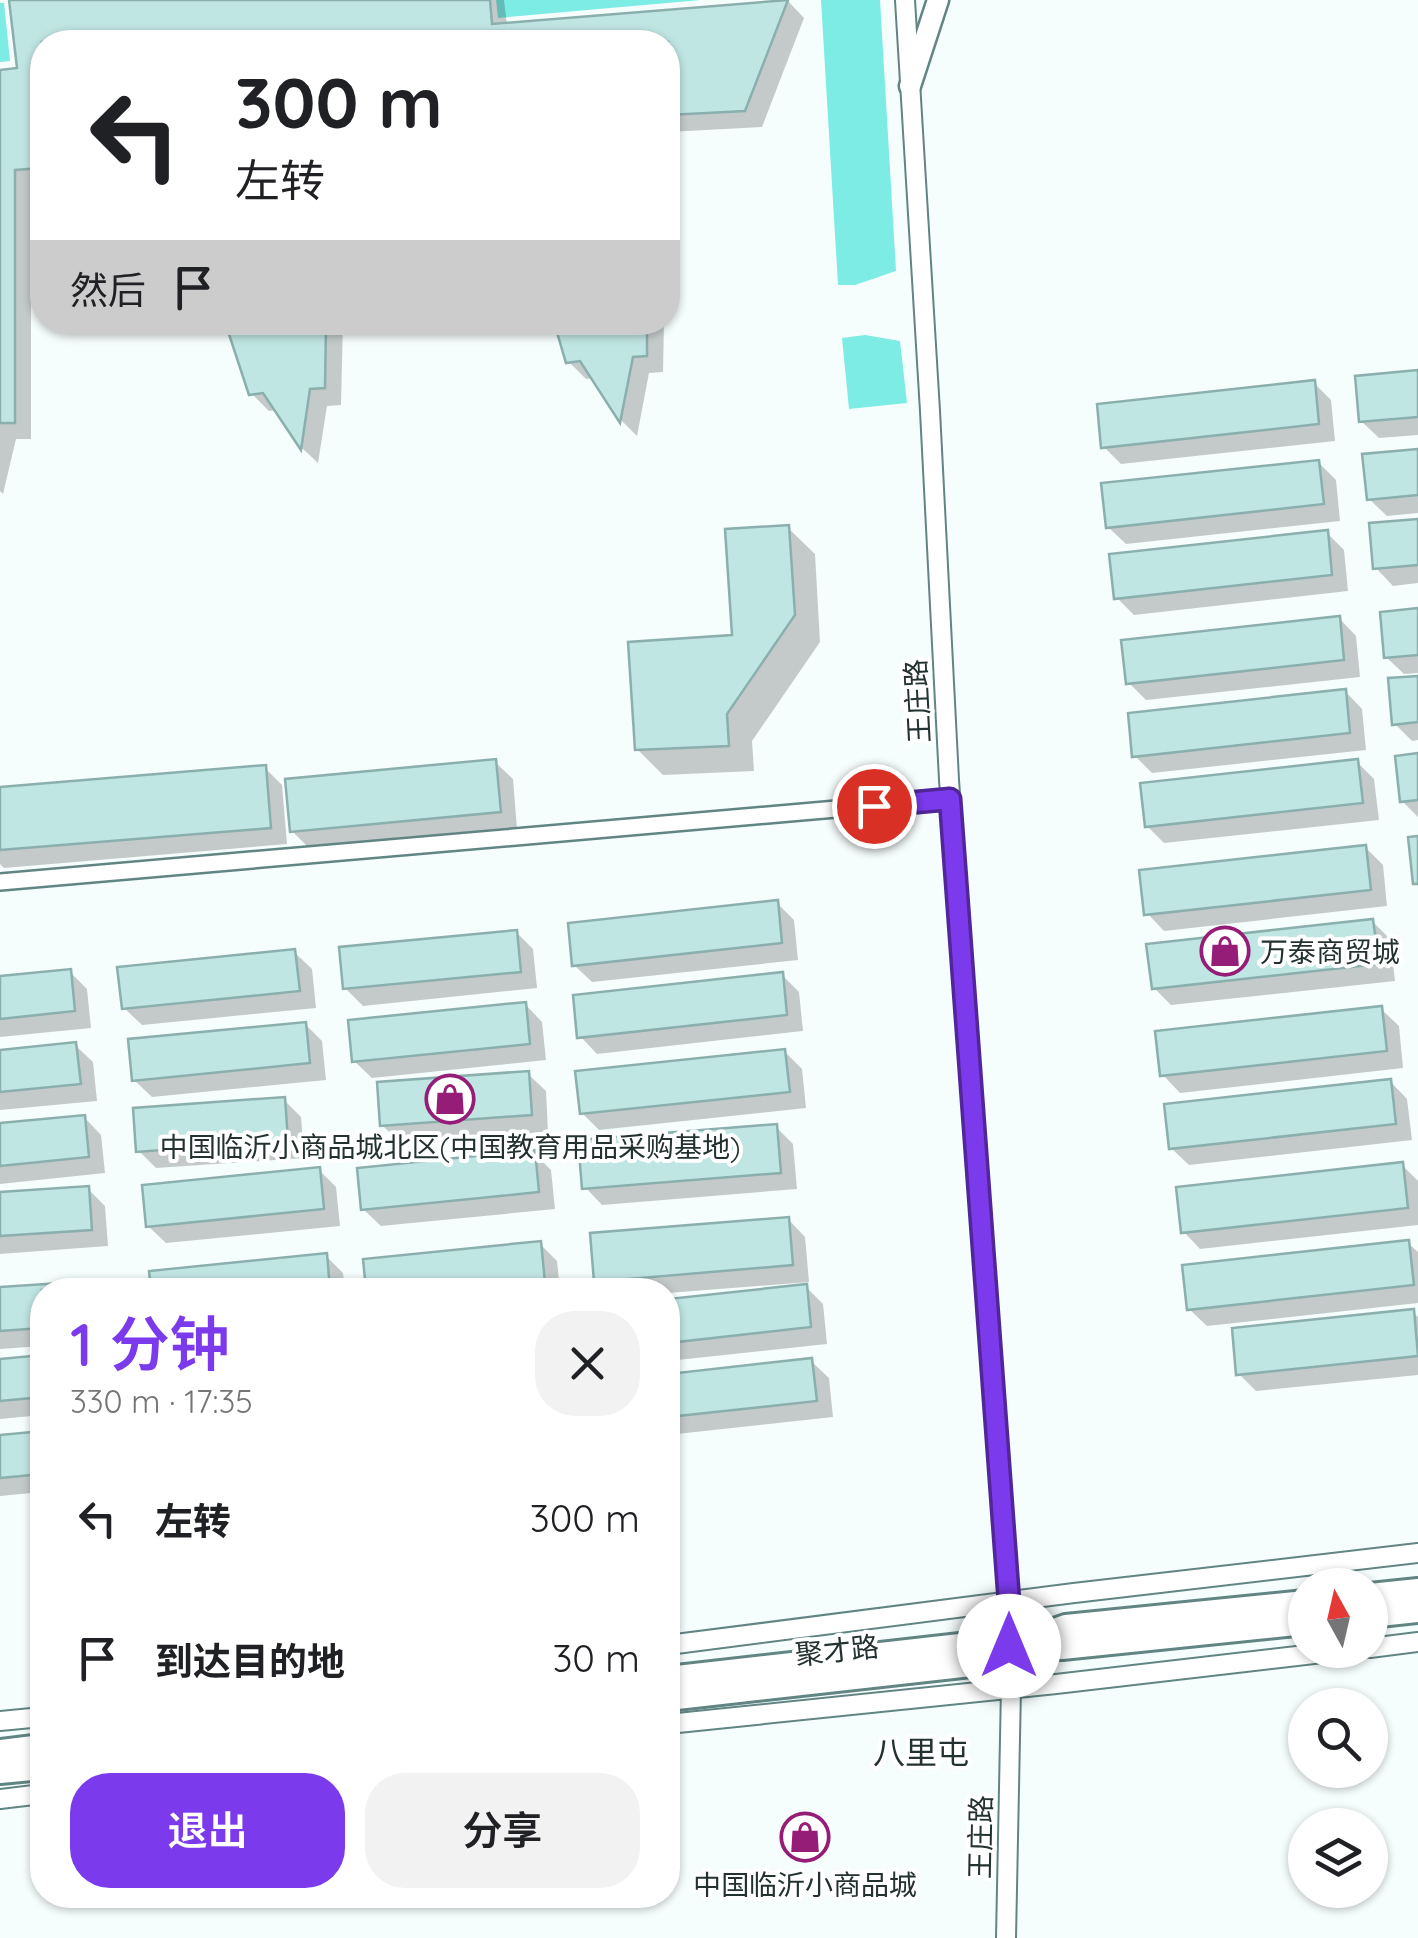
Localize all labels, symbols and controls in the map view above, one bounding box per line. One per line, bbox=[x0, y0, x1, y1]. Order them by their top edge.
text: 300 m bbox=[235, 58, 443, 146]
icon: left bbox=[70, 70, 200, 200]
text: 左转 bbox=[235, 152, 325, 208]
icon: arrive bbox=[166, 260, 221, 315]
text: 然后 bbox=[70, 266, 146, 314]
street label: 王庄路 bbox=[897, 658, 937, 744]
pin bbox=[832, 764, 917, 849]
icon: arrive bbox=[847, 779, 902, 834]
shop icon: 万泰商贸城 bbox=[1199, 925, 1251, 977]
place label: 万泰商贸城 bbox=[1260, 934, 1400, 969]
shop icon: 中国临沂小商品城北区(中国教育用品采购基地) bbox=[424, 1073, 476, 1125]
place label: 中国临沂小商品城北区(中国教育用品采购基地) bbox=[160, 1129, 740, 1164]
text: 1 分钟 bbox=[70, 1306, 230, 1381]
button: close bbox=[535, 1311, 640, 1416]
text: 330 m · 17:35 bbox=[70, 1381, 253, 1421]
icon: left bbox=[70, 1491, 125, 1546]
text: 300 m bbox=[530, 1494, 640, 1542]
text: 左转 bbox=[155, 1497, 231, 1545]
north arrow bbox=[1288, 1568, 1388, 1668]
map controls bbox=[1288, 1568, 1388, 1908]
position arrow bbox=[957, 1594, 1061, 1698]
street label: 聚才路 bbox=[793, 1628, 881, 1672]
icon: arrive bbox=[70, 1631, 125, 1686]
text: 30 m bbox=[552, 1634, 640, 1682]
text: 到达目的地 bbox=[155, 1637, 345, 1685]
button: search bbox=[1288, 1688, 1388, 1788]
district label: 八里屯 bbox=[873, 1732, 969, 1772]
button: 退出 bbox=[70, 1773, 345, 1888]
button: 分享 bbox=[365, 1773, 640, 1888]
street label: 王庄路 bbox=[962, 1795, 998, 1879]
button: layers bbox=[1288, 1808, 1388, 1908]
shop icon: 中国临沂小商品城 bbox=[779, 1811, 831, 1863]
place label: 中国临沂小商品城 bbox=[693, 1867, 917, 1902]

